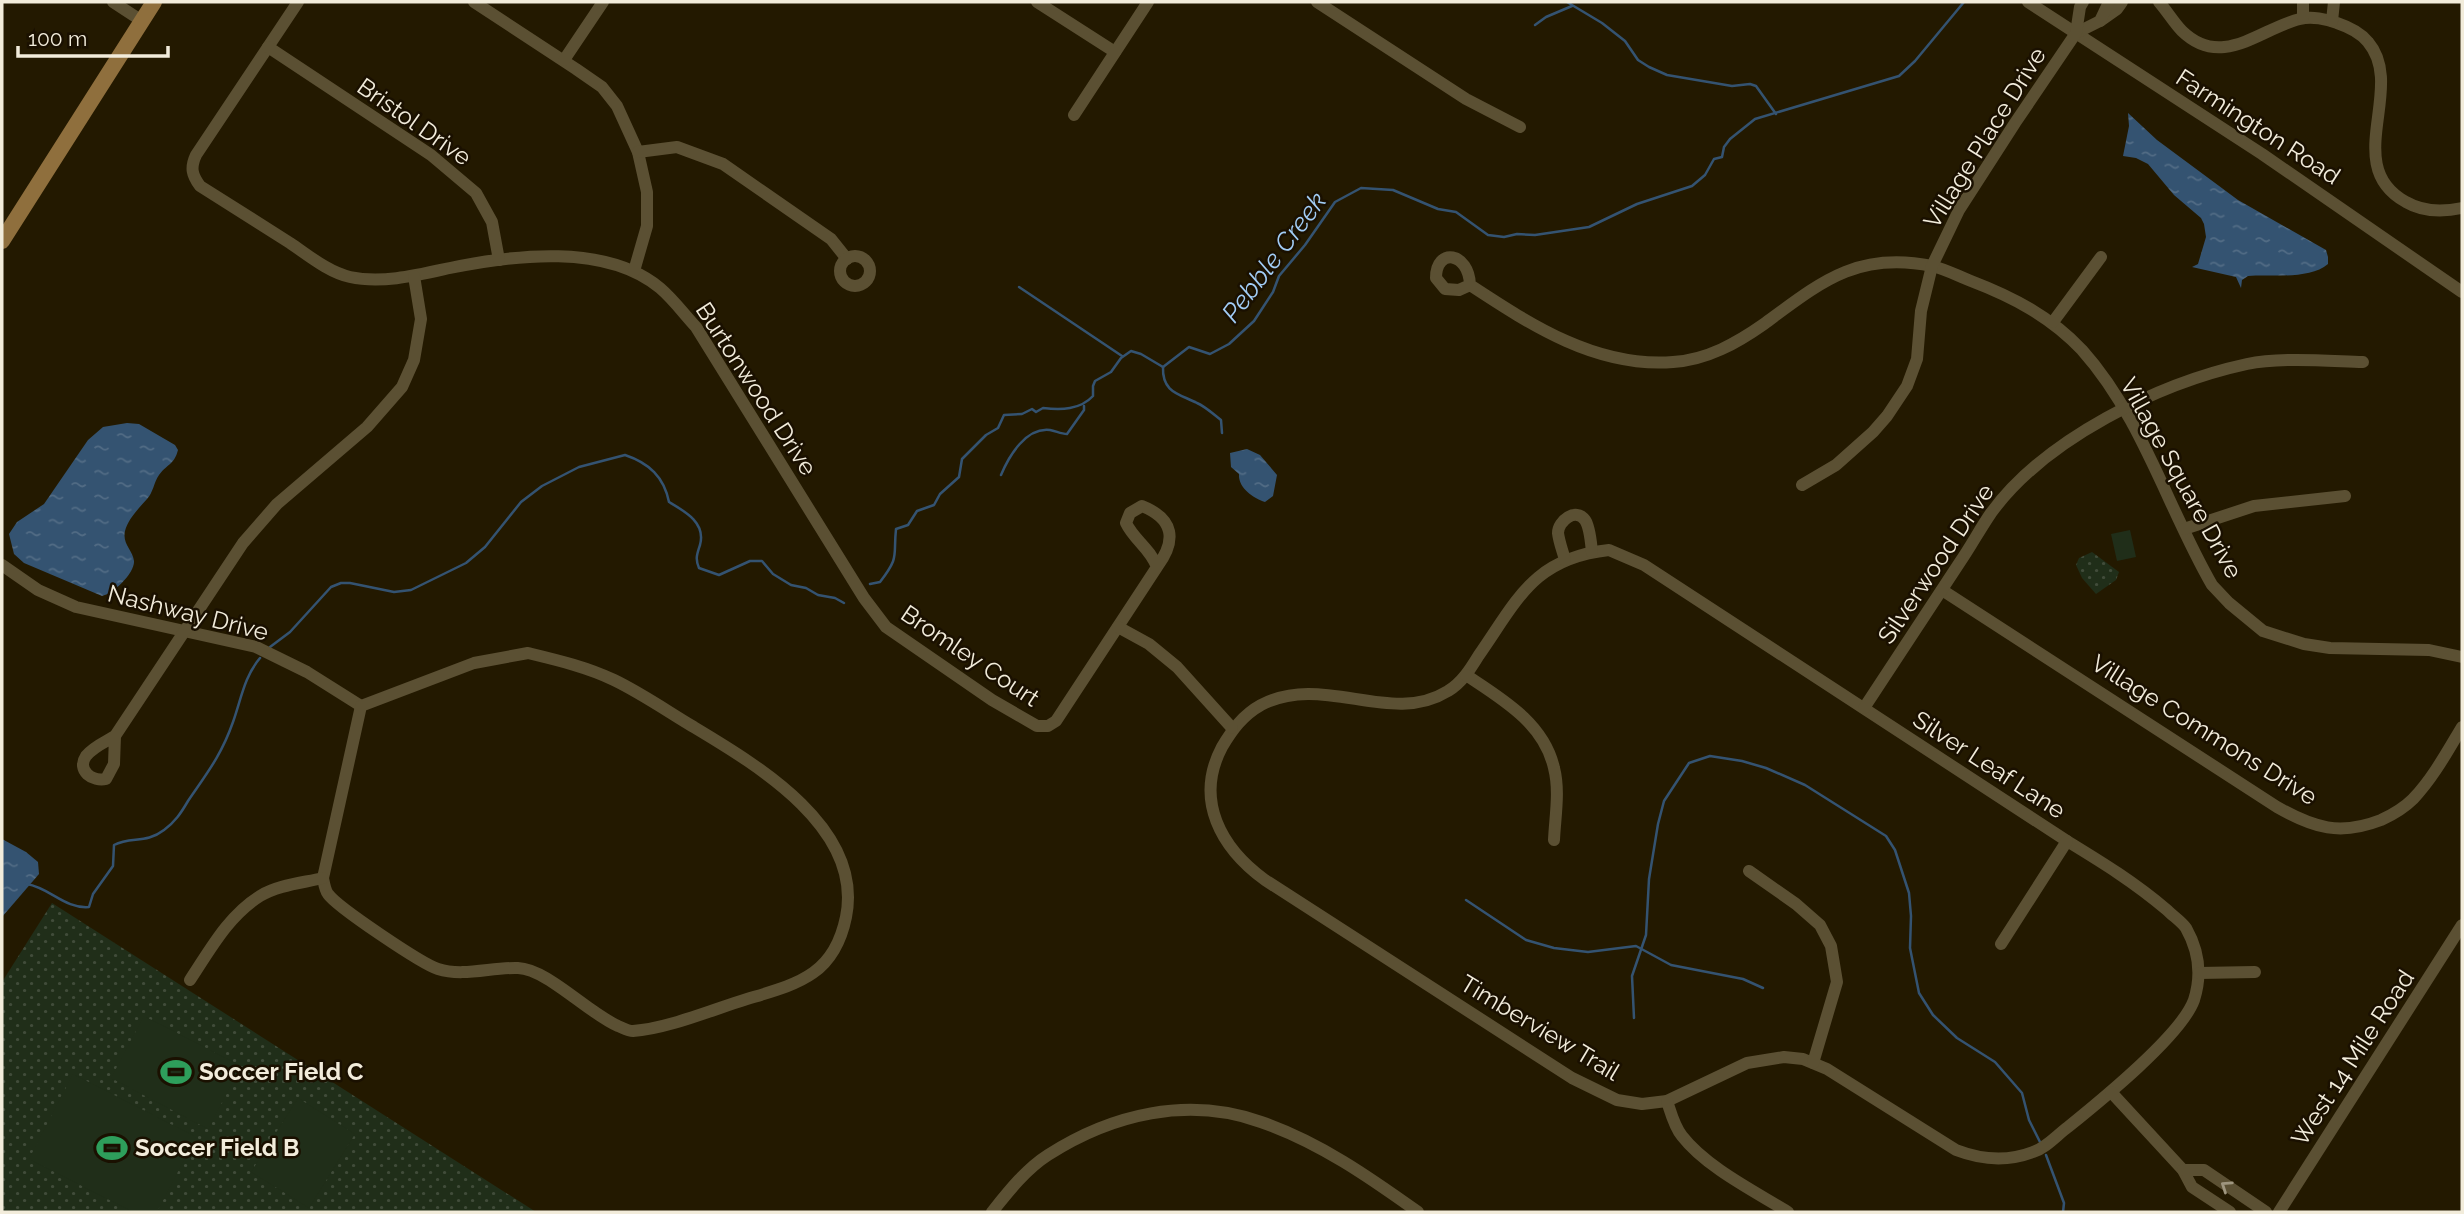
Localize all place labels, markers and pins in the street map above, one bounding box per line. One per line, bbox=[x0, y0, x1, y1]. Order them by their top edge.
sports icon: Soccer Field C bbox=[159, 1055, 193, 1089]
place label: Soccer Field C bbox=[199, 1057, 364, 1086]
sports icon: Soccer Field B bbox=[95, 1131, 129, 1165]
place label: Soccer Field B bbox=[135, 1133, 299, 1162]

